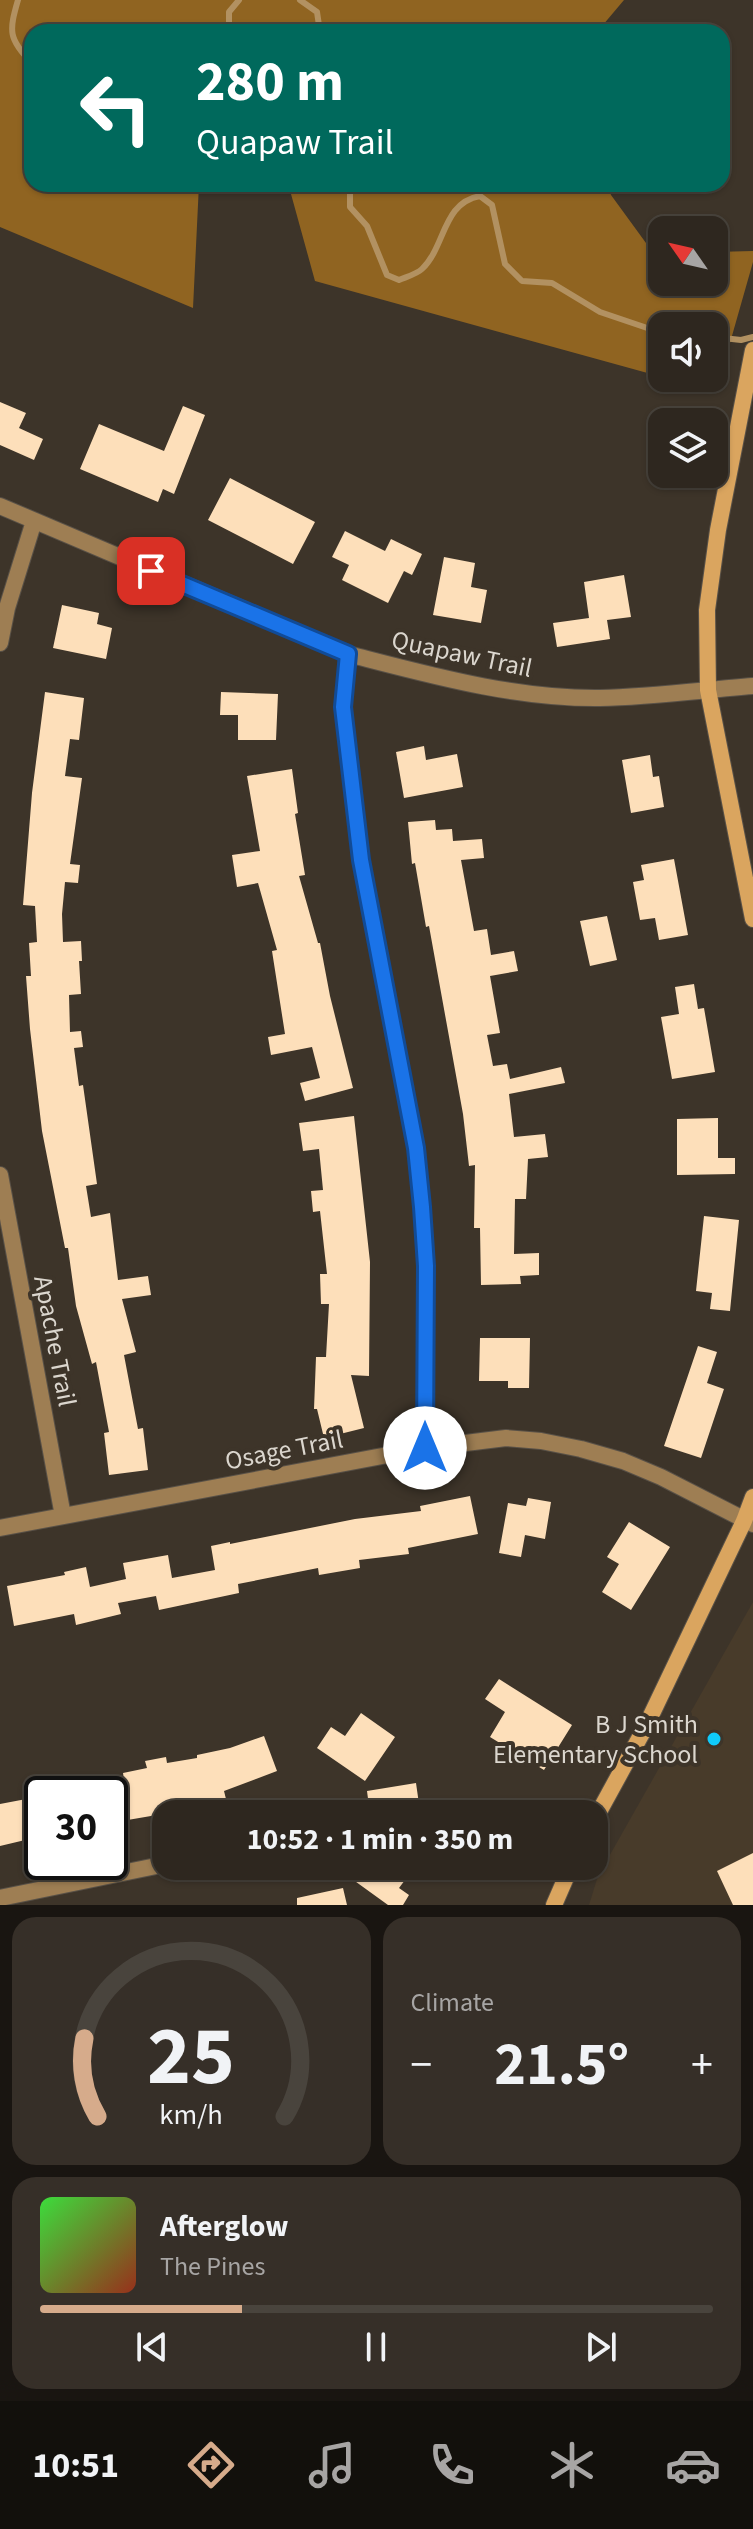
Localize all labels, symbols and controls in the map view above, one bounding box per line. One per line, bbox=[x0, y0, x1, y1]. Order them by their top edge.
text: 280 m bbox=[196, 43, 344, 122]
icon: left bbox=[64, 56, 168, 160]
text: Quapaw Trail bbox=[196, 117, 394, 168]
north arrow bbox=[648, 216, 728, 296]
map controls bbox=[648, 216, 728, 488]
button: sound bbox=[648, 312, 728, 392]
button: layers bbox=[648, 408, 728, 488]
pin bbox=[117, 537, 185, 605]
icon: arrive bbox=[129, 549, 173, 593]
street label: Quapaw Trail bbox=[388, 621, 536, 687]
street label: Apache Trail bbox=[24, 1272, 86, 1410]
position arrow bbox=[383, 1406, 467, 1490]
street label: Osage Trail bbox=[222, 1420, 346, 1480]
place label: B J Smith Elementary School bbox=[493, 1706, 698, 1773]
marker: B J Smith Elementary School bbox=[705, 1730, 723, 1748]
speed limit sign: 30 bbox=[24, 1776, 128, 1880]
text: 10:52 · 1 min · 350 m bbox=[247, 1818, 513, 1861]
text: Climate bbox=[411, 1984, 494, 2021]
text: 25 bbox=[147, 1998, 235, 2116]
text: 21.5° bbox=[494, 2023, 629, 2108]
text: − bbox=[411, 2034, 432, 2097]
text: + bbox=[691, 2034, 713, 2097]
text: km/h bbox=[160, 2095, 223, 2135]
text: Afterglow bbox=[160, 2205, 288, 2248]
text: The Pines bbox=[160, 2248, 265, 2285]
icon: previous bbox=[130, 2325, 174, 2369]
icon: pause bbox=[354, 2325, 398, 2369]
icon: next bbox=[579, 2325, 623, 2369]
icon: directions bbox=[183, 2437, 239, 2493]
icon: music bbox=[304, 2437, 360, 2493]
icon: phone bbox=[424, 2437, 480, 2493]
icon: climate bbox=[544, 2437, 600, 2493]
icon: car bbox=[665, 2437, 721, 2493]
text: 10:51 bbox=[32, 2440, 119, 2491]

